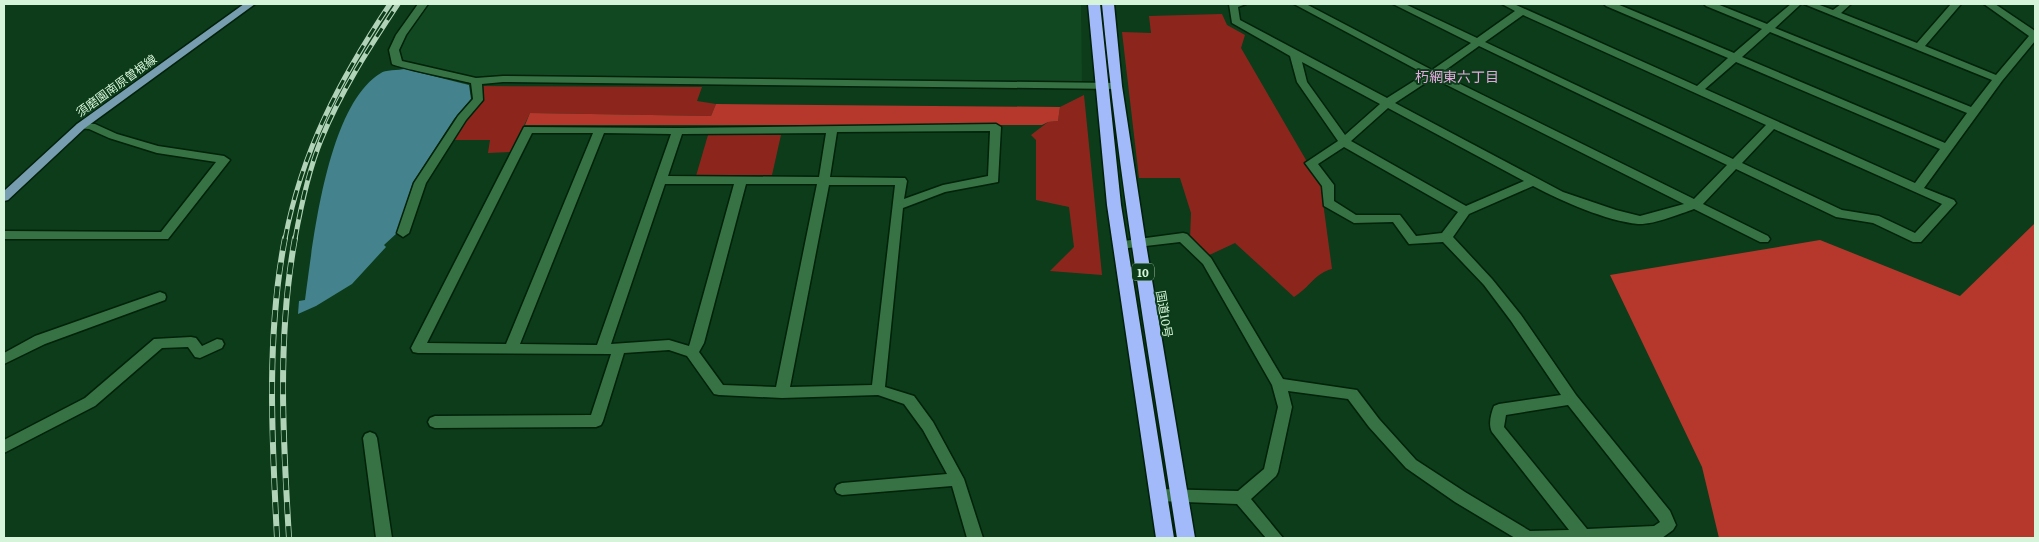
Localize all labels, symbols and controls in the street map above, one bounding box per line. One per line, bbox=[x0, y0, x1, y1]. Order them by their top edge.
street label: 須磨園南原曽根線 bbox=[72, 50, 160, 120]
district label: 朽網東六丁目 bbox=[1415, 66, 1499, 86]
road number: 10 bbox=[1132, 264, 1154, 280]
street label: 国道10号 bbox=[1152, 289, 1178, 339]

